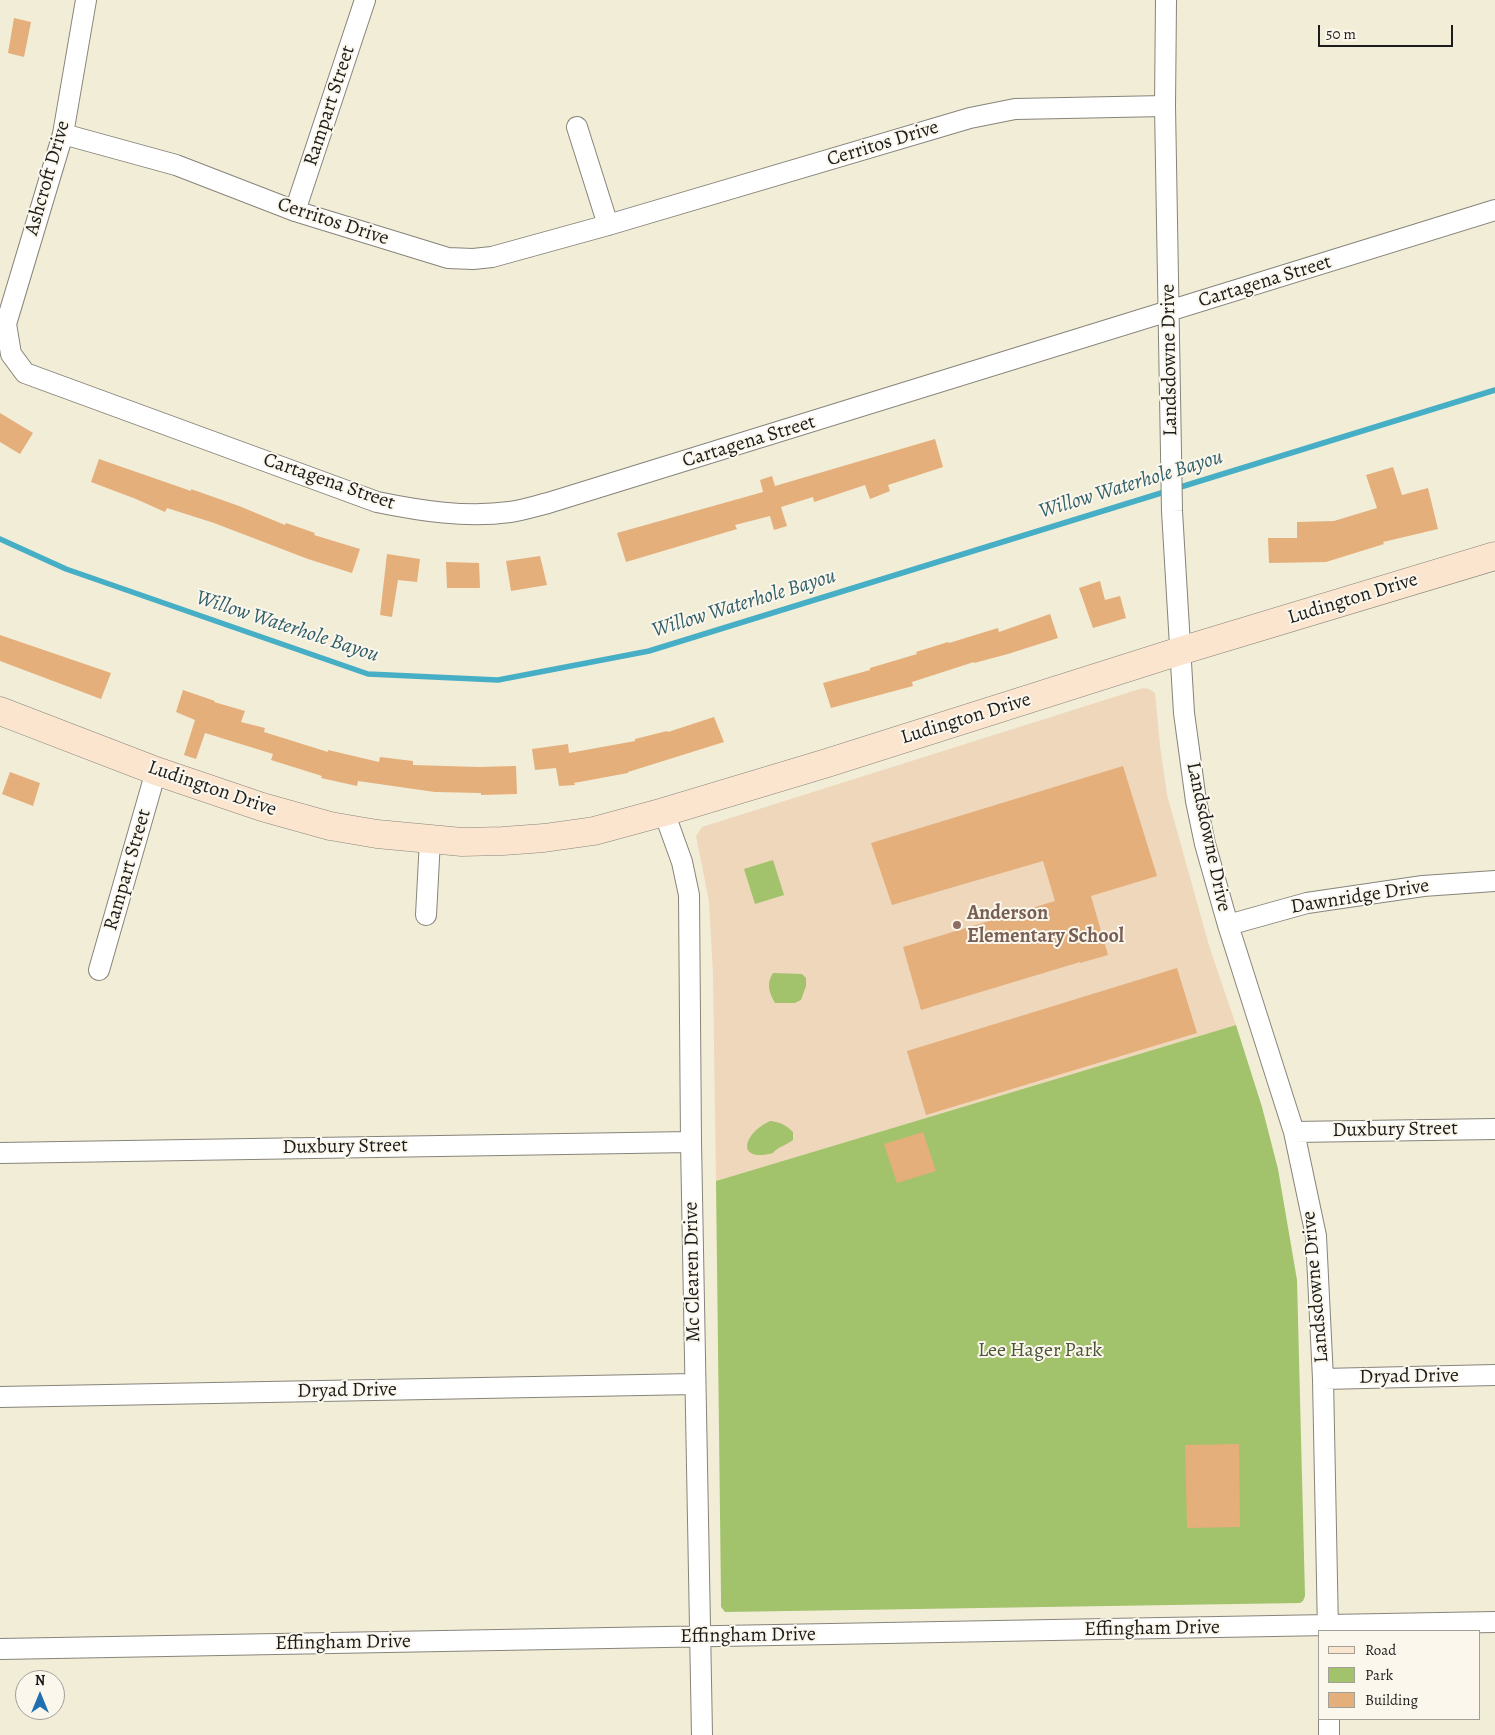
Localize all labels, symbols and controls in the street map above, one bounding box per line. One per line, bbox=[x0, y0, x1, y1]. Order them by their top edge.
scale bar bbox=[1320, 15, 1455, 47]
text: 50 m bbox=[1326, 24, 1356, 44]
street label: Rampart Street bbox=[299, 43, 361, 169]
street label: Cerritos Drive bbox=[824, 116, 942, 172]
street label: Ashcroft Drive bbox=[20, 118, 76, 238]
street label: Cerritos Drive bbox=[274, 193, 392, 251]
street label: Cartagena Street bbox=[1196, 250, 1334, 314]
street label: Landsdowne Drive bbox=[1157, 284, 1183, 436]
street label: Cartagena Street bbox=[680, 410, 818, 474]
water label: Willow Waterhole Bayou bbox=[1036, 445, 1226, 525]
street label: Cartagena Street bbox=[260, 448, 398, 516]
water label: Willow Waterhole Bayou bbox=[649, 564, 839, 644]
street label: Ludington Drive bbox=[1285, 568, 1421, 630]
water label: Willow Waterhole Bayou bbox=[192, 586, 382, 668]
street label: Ludington Drive bbox=[898, 688, 1034, 750]
street label: Ludington Drive bbox=[144, 756, 280, 822]
street label: Landsdowne Drive bbox=[1180, 760, 1236, 914]
street label: Rampart Street bbox=[99, 807, 157, 933]
street label: Dawnridge Drive bbox=[1289, 874, 1431, 920]
place label: Anderson Elementary School bbox=[967, 902, 1124, 949]
marker: Anderson Elementary School bbox=[951, 919, 963, 931]
street label: Duxbury Street bbox=[1332, 1117, 1458, 1143]
street label: Duxbury Street bbox=[282, 1134, 408, 1160]
street label: Mc Clearen Drive bbox=[680, 1201, 706, 1343]
street label: Landsdowne Drive bbox=[1297, 1210, 1335, 1364]
park label: Lee Hager Park bbox=[978, 1339, 1102, 1363]
street label: Dryad Drive bbox=[1359, 1364, 1459, 1390]
street label: Dryad Drive bbox=[297, 1378, 397, 1404]
street label: Effingham Drive bbox=[1084, 1616, 1220, 1642]
street label: Effingham Drive bbox=[680, 1623, 816, 1649]
street label: Effingham Drive bbox=[275, 1630, 411, 1656]
legend bbox=[1318, 1630, 1480, 1720]
text: Road bbox=[1365, 1640, 1396, 1660]
text: Park bbox=[1365, 1665, 1393, 1685]
north arrow bbox=[15, 1670, 65, 1720]
text: N bbox=[35, 1671, 45, 1690]
text: Building bbox=[1365, 1690, 1418, 1710]

